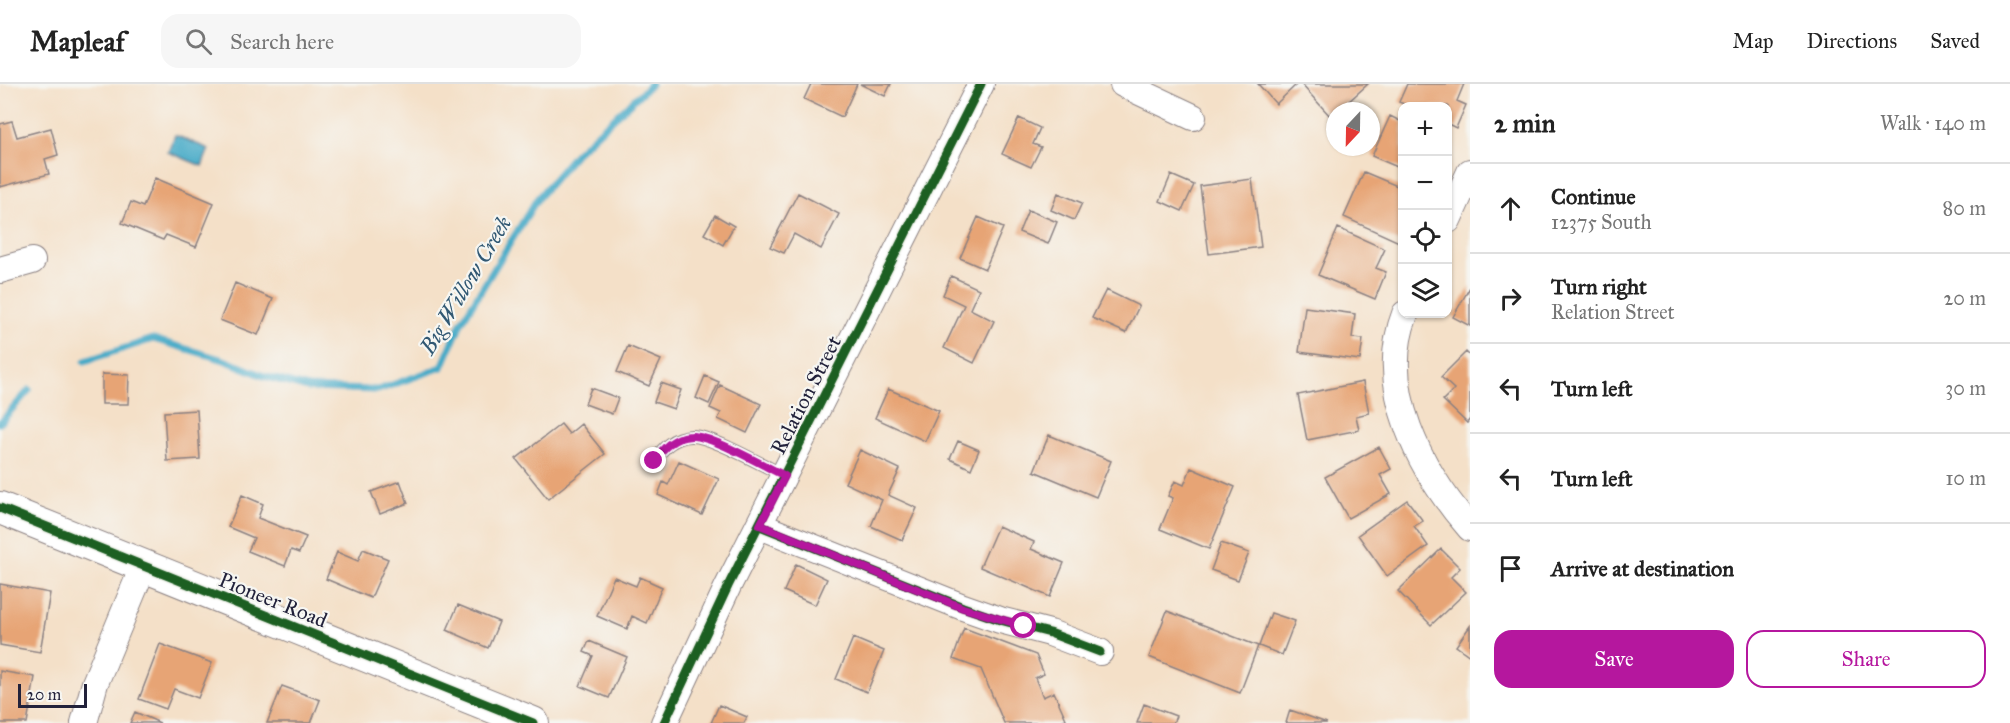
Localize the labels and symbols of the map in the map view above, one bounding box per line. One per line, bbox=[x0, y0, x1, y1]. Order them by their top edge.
north arrow bbox=[1326, 102, 1380, 156]
water label: Big Willow Creek bbox=[413, 211, 517, 360]
street label: Relation Street bbox=[765, 331, 847, 459]
route end bbox=[640, 447, 666, 473]
street label: Pioneer Road bbox=[215, 567, 331, 634]
route start bbox=[1010, 612, 1036, 638]
scale bar bbox=[18, 681, 87, 708]

